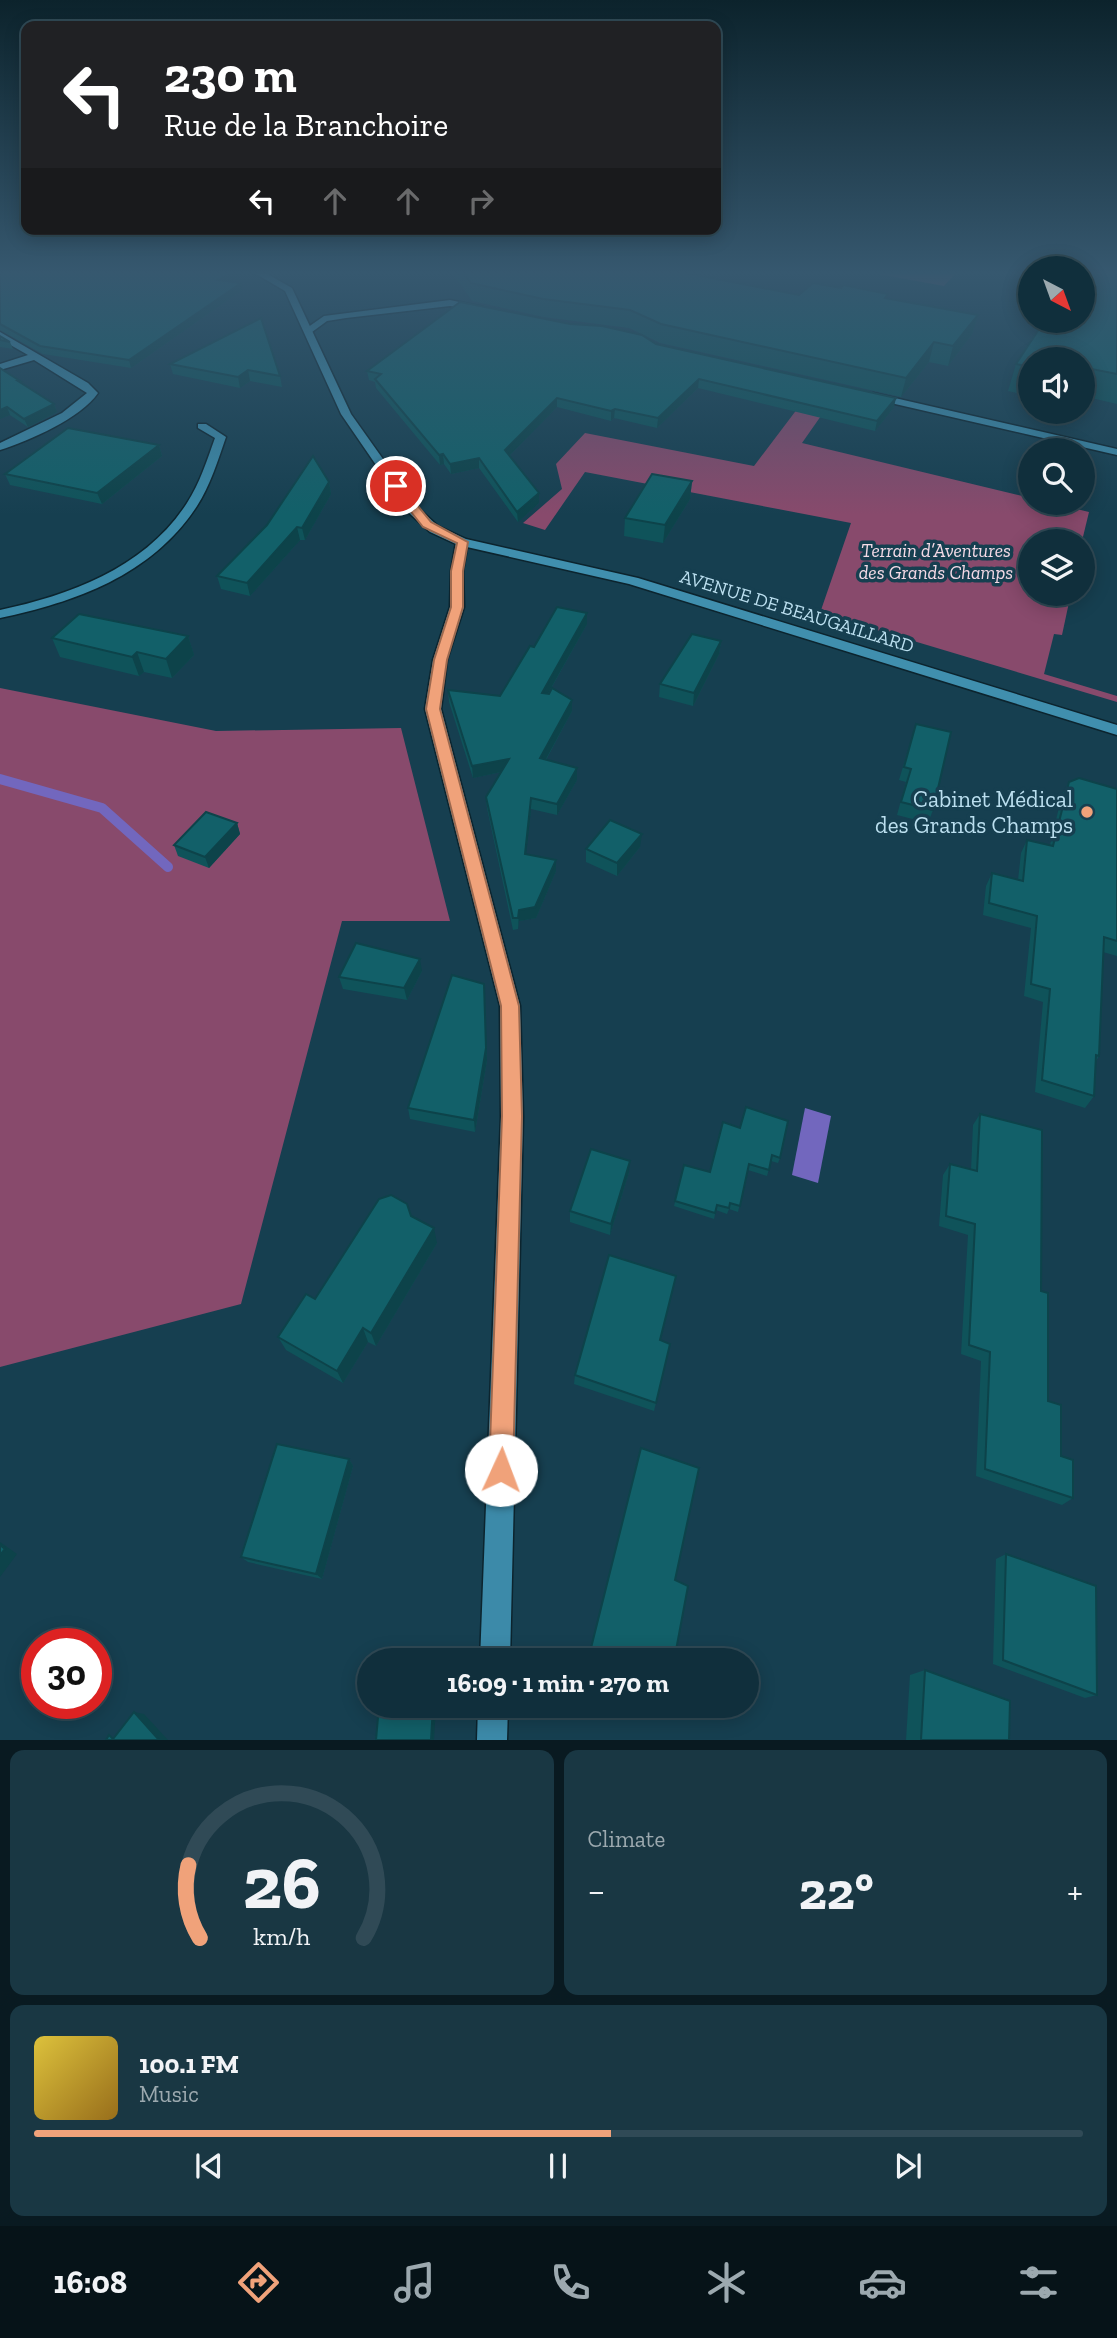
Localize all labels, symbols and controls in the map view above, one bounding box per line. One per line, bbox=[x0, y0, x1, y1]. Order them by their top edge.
text: 230 m bbox=[164, 46, 297, 105]
icon: left bbox=[49, 49, 140, 140]
text: Rue de la Branchoire bbox=[164, 106, 448, 144]
icon: left bbox=[243, 182, 281, 220]
icon: ahead bbox=[316, 182, 354, 220]
icon: ahead bbox=[389, 182, 427, 220]
icon: right bbox=[462, 182, 500, 220]
north arrow bbox=[1018, 256, 1096, 332]
map controls bbox=[1018, 256, 1095, 606]
button: sound bbox=[1018, 347, 1095, 424]
button: search bbox=[1018, 438, 1095, 515]
pin bbox=[366, 456, 426, 516]
icon: arrive bbox=[377, 467, 415, 505]
button: layers bbox=[1018, 529, 1095, 606]
park label: Terrain d’Aventures des Grands Champs bbox=[859, 539, 1013, 584]
street label: AVENUE DE BEAUGAILLARD bbox=[677, 564, 917, 658]
place label: Cabinet Médical des Grands Champs bbox=[875, 785, 1073, 839]
marker: Cabinet Médical des Grands Champs bbox=[1079, 804, 1095, 820]
position arrow bbox=[464, 1433, 538, 1507]
speed limit sign: 30 bbox=[21, 1628, 112, 1719]
text: 16:09 · 1 min · 270 m bbox=[447, 1667, 669, 1699]
text: Climate bbox=[588, 1825, 665, 1853]
text: 26 bbox=[243, 1840, 321, 1928]
text: 22° bbox=[799, 1860, 874, 1922]
text: − bbox=[588, 1868, 605, 1914]
text: + bbox=[1067, 1868, 1083, 1914]
text: km/h bbox=[253, 1921, 310, 1951]
text: 100.1 FM bbox=[139, 2048, 239, 2080]
text: Music bbox=[139, 2080, 199, 2108]
icon: previous bbox=[190, 2147, 228, 2185]
icon: pause bbox=[539, 2147, 577, 2185]
icon: next bbox=[889, 2147, 927, 2185]
icon: directions bbox=[234, 2258, 283, 2307]
icon: music bbox=[390, 2258, 439, 2307]
icon: phone bbox=[546, 2258, 595, 2307]
icon: climate bbox=[702, 2258, 751, 2307]
icon: car bbox=[858, 2258, 907, 2307]
icon: filters bbox=[1014, 2258, 1063, 2307]
text: 16:08 bbox=[54, 2263, 127, 2301]

